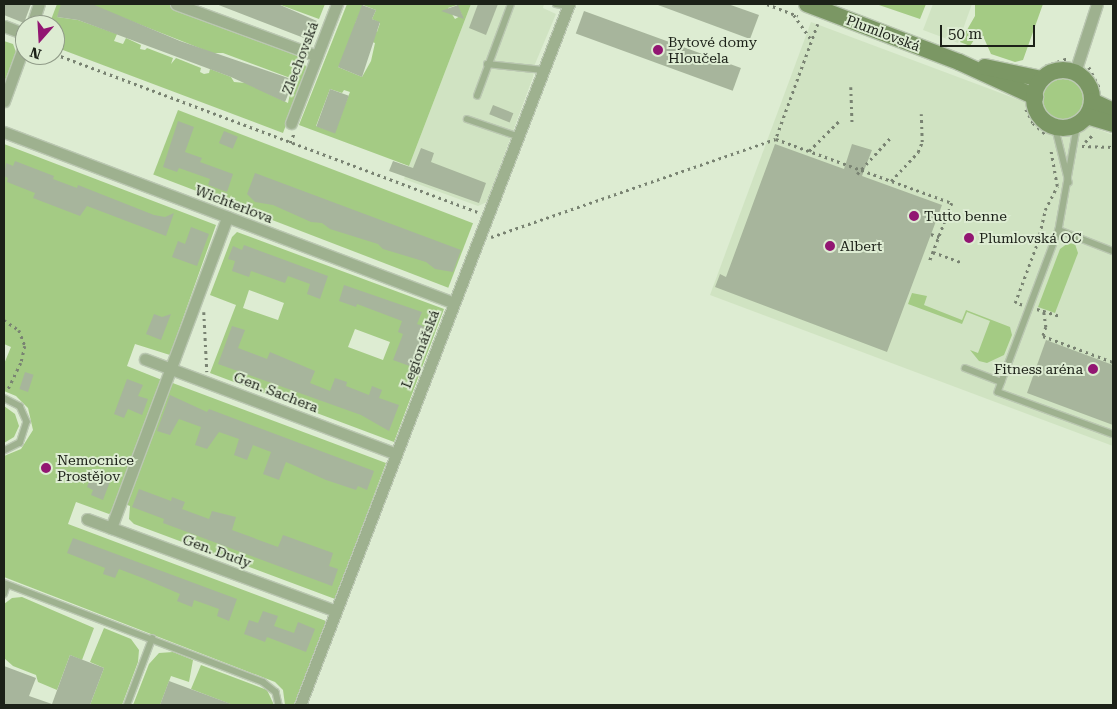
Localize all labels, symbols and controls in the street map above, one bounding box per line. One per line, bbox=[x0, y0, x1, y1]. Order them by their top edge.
street label: Plumlovská bbox=[844, 11, 922, 55]
north arrow bbox=[15, 15, 65, 65]
scale bar bbox=[942, 15, 1037, 47]
street label: Zlechovská bbox=[278, 19, 322, 97]
text: 50 m bbox=[948, 25, 982, 43]
place label: Bytové domy Hloučela bbox=[668, 34, 757, 66]
text: N bbox=[28, 44, 43, 63]
marker: Bytové domy Hloučela bbox=[652, 44, 664, 56]
street label: Wichterlova bbox=[193, 181, 275, 227]
place label: Tutto benne bbox=[924, 208, 1007, 224]
marker: Tutto benne bbox=[908, 210, 920, 222]
place label: Plumlovská OC bbox=[979, 230, 1081, 246]
marker: Plumlovská OC bbox=[963, 232, 975, 244]
place label: Albert bbox=[840, 238, 882, 254]
marker: Albert bbox=[824, 240, 836, 252]
street label: Legionářská bbox=[397, 308, 443, 390]
place label: Fitness aréna bbox=[994, 361, 1083, 377]
marker: Fitness aréna bbox=[1087, 363, 1099, 375]
street label: Gen. Sachera bbox=[231, 368, 321, 416]
place label: Nemocnice Prostějov bbox=[57, 452, 134, 484]
marker: Nemocnice Prostějov bbox=[39, 461, 53, 475]
street label: Gen. Dudy bbox=[180, 531, 254, 571]

